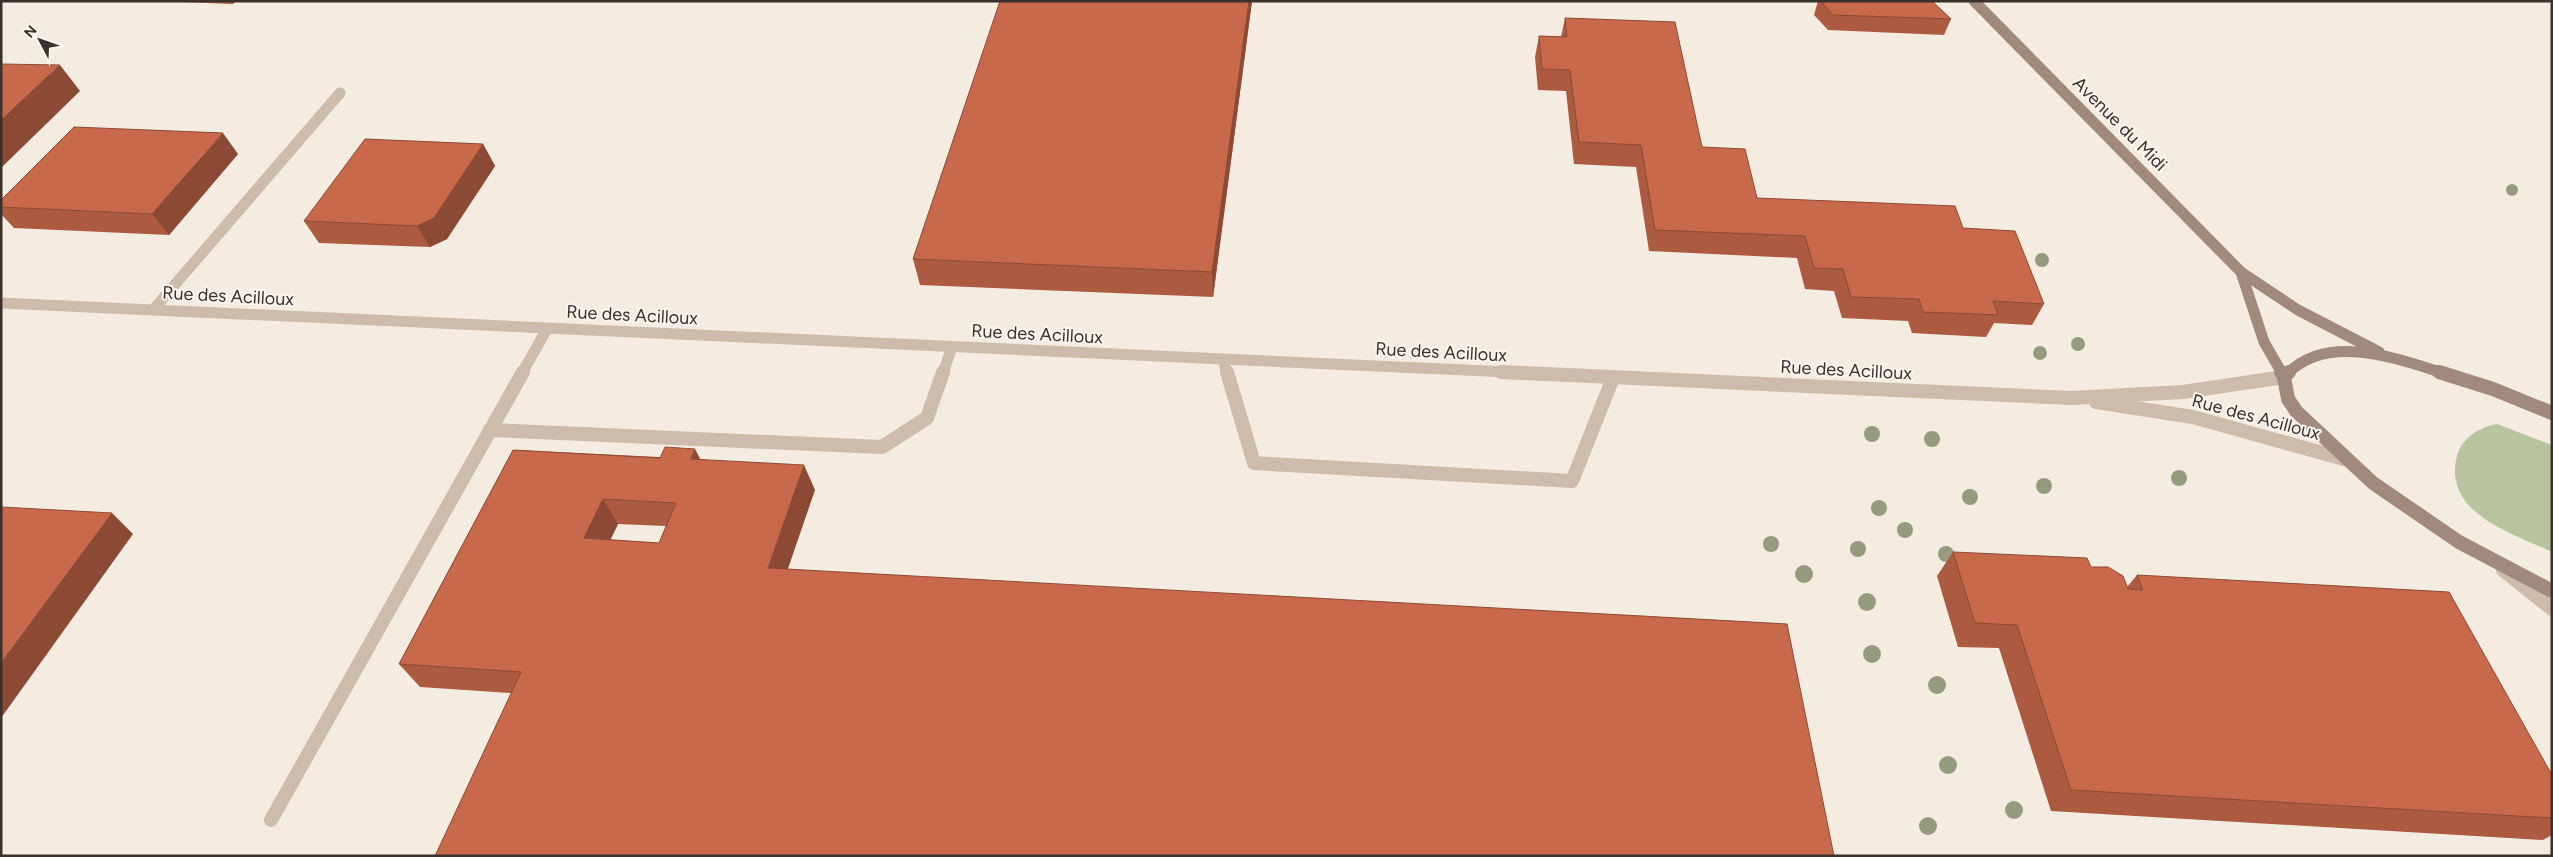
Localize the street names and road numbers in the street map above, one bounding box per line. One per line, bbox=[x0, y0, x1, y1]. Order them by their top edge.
street label: Avenue du Midi bbox=[2068, 72, 2172, 176]
street label: Rue des Acilloux bbox=[162, 282, 295, 310]
street label: Rue des Acilloux bbox=[566, 301, 699, 329]
street label: Rue des Acilloux bbox=[971, 320, 1104, 348]
street label: Rue des Acilloux bbox=[1375, 338, 1508, 366]
street label: Rue des Acilloux bbox=[1780, 356, 1913, 384]
street label: Rue des Acilloux bbox=[2190, 389, 2323, 445]

